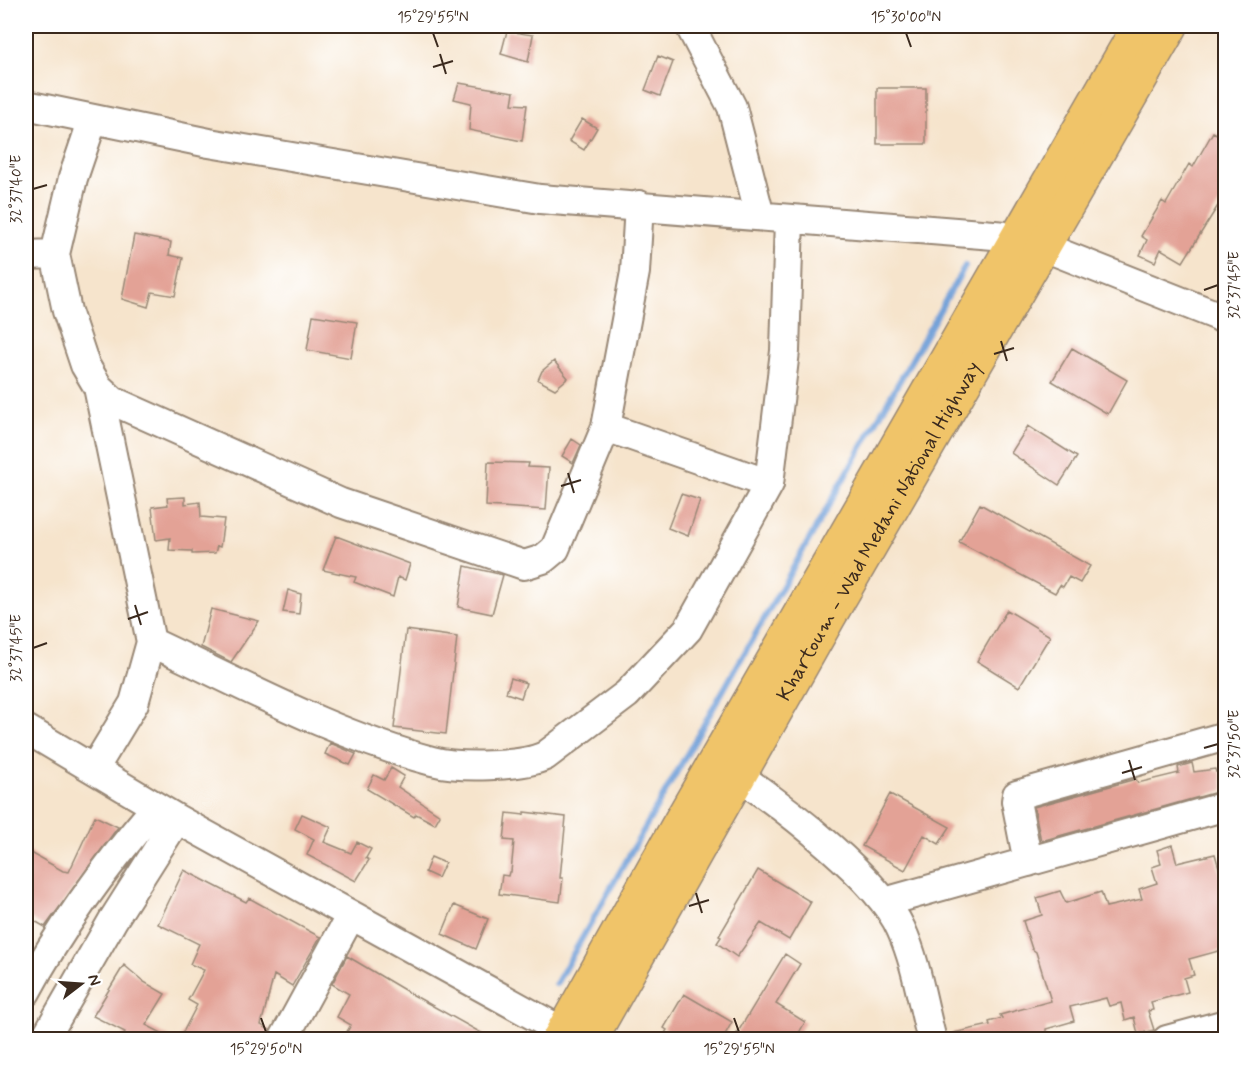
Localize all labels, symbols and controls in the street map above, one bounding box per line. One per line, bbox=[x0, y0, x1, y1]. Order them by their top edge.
text: 15°29'55"N bbox=[397, 8, 469, 28]
text: 15°30'00"N bbox=[871, 8, 941, 28]
text: 32°37'40"E bbox=[7, 154, 27, 223]
text: 32°37'45"E bbox=[1225, 251, 1245, 319]
street label: Khartoum - Wad Medani National Highway bbox=[770, 356, 988, 706]
text: 32°37'45"E bbox=[7, 614, 27, 682]
text: 32°37'50"E bbox=[1225, 709, 1245, 779]
north arrow bbox=[51, 954, 111, 1014]
text: N bbox=[82, 972, 106, 988]
text: 15°29'50"N bbox=[230, 1040, 302, 1060]
text: 15°29'55"N bbox=[703, 1040, 775, 1060]

